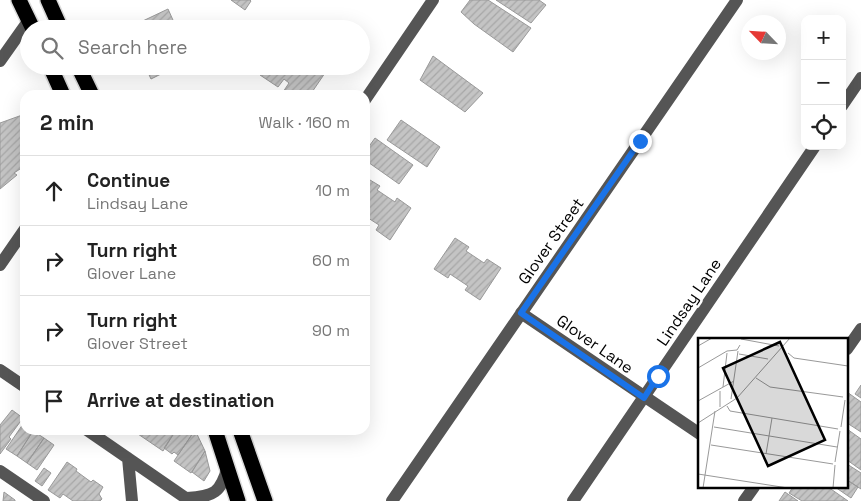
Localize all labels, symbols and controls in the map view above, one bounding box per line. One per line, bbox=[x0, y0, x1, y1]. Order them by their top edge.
north arrow bbox=[741, 15, 786, 60]
map controls bbox=[801, 15, 846, 150]
button: + bbox=[801, 15, 846, 60]
search box bbox=[20, 20, 370, 75]
icon: search bbox=[38, 34, 66, 62]
text: Search here bbox=[78, 35, 188, 60]
button: − bbox=[801, 60, 846, 105]
button: locate bbox=[801, 105, 846, 150]
text: 2 min bbox=[40, 109, 94, 136]
text: Walk · 160 m bbox=[259, 112, 350, 133]
route end bbox=[629, 130, 652, 153]
text: Continue bbox=[87, 168, 170, 193]
icon: ahead bbox=[40, 177, 68, 205]
text: 10 m bbox=[315, 180, 350, 201]
text: Lindsay Lane bbox=[87, 193, 188, 214]
street label: Glover Street bbox=[513, 194, 589, 288]
text: Turn right bbox=[87, 238, 177, 263]
icon: right bbox=[40, 247, 68, 275]
text: 60 m bbox=[312, 250, 350, 271]
street label: Lindsay Lane bbox=[652, 254, 726, 350]
text: Glover Lane bbox=[87, 263, 176, 284]
text: Turn right bbox=[87, 308, 177, 333]
street label: Glover Lane bbox=[552, 310, 638, 378]
icon: right bbox=[40, 317, 68, 345]
text: 90 m bbox=[312, 320, 350, 341]
text: Glover Street bbox=[87, 333, 188, 354]
inset map bbox=[698, 338, 848, 488]
route start bbox=[647, 365, 670, 388]
icon: arrive bbox=[40, 387, 68, 415]
text: Arrive at destination bbox=[87, 388, 275, 413]

